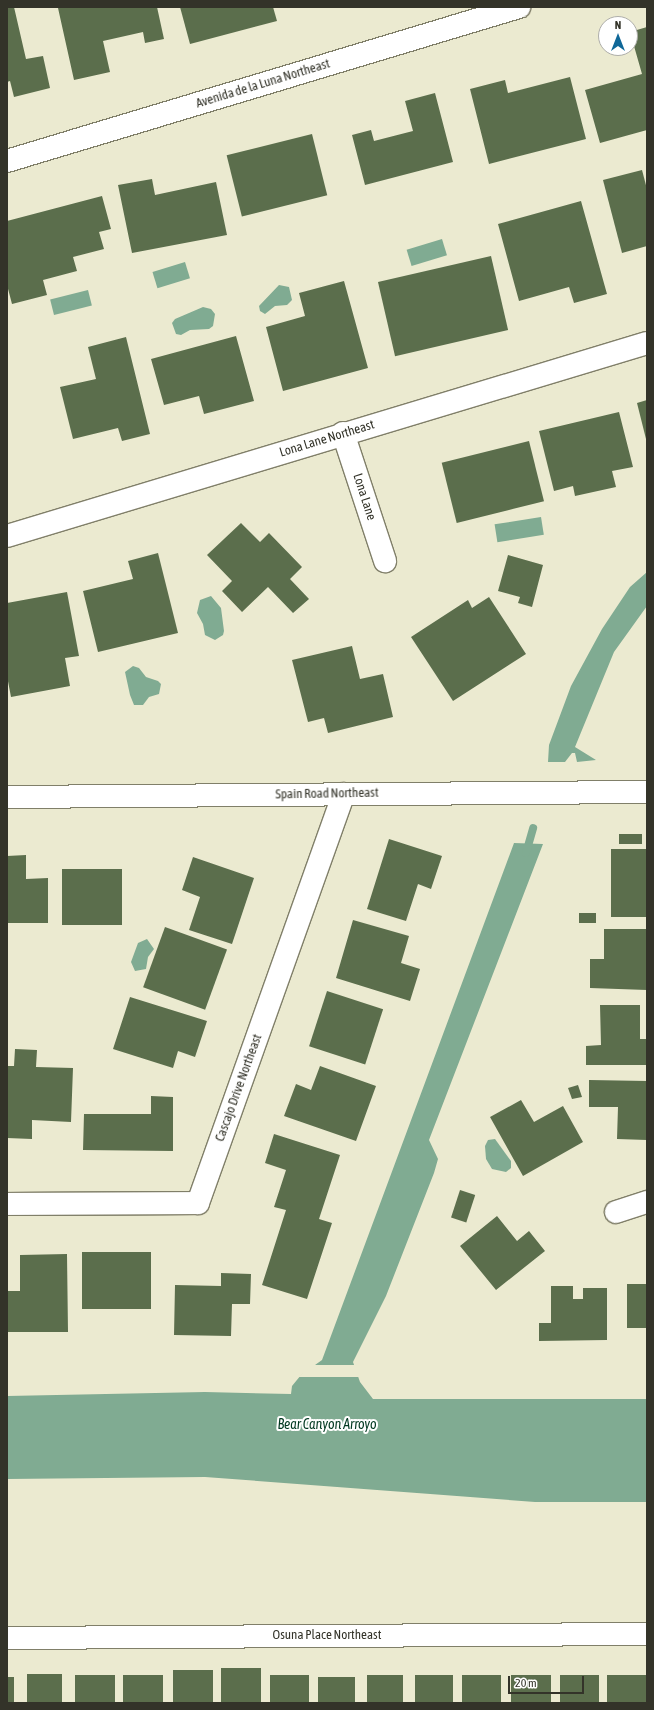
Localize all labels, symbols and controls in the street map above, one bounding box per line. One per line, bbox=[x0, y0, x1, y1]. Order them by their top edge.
north arrow bbox=[598, 16, 638, 56]
text: N bbox=[615, 19, 621, 31]
street label: Avenida de la Luna Northeast bbox=[194, 56, 332, 112]
street label: Lona Lane Northeast bbox=[278, 417, 376, 461]
street label: Lona Lane bbox=[349, 472, 379, 522]
street label: Spain Road Northeast bbox=[275, 785, 379, 803]
street label: Cascajo Drive Northeast bbox=[212, 1032, 266, 1144]
water label: Bear Canyon Arroyo bbox=[277, 1416, 377, 1432]
street label: Osuna Place Northeast bbox=[273, 1627, 381, 1643]
scale bar bbox=[510, 1668, 586, 1694]
text: 20 m bbox=[515, 1676, 537, 1690]

